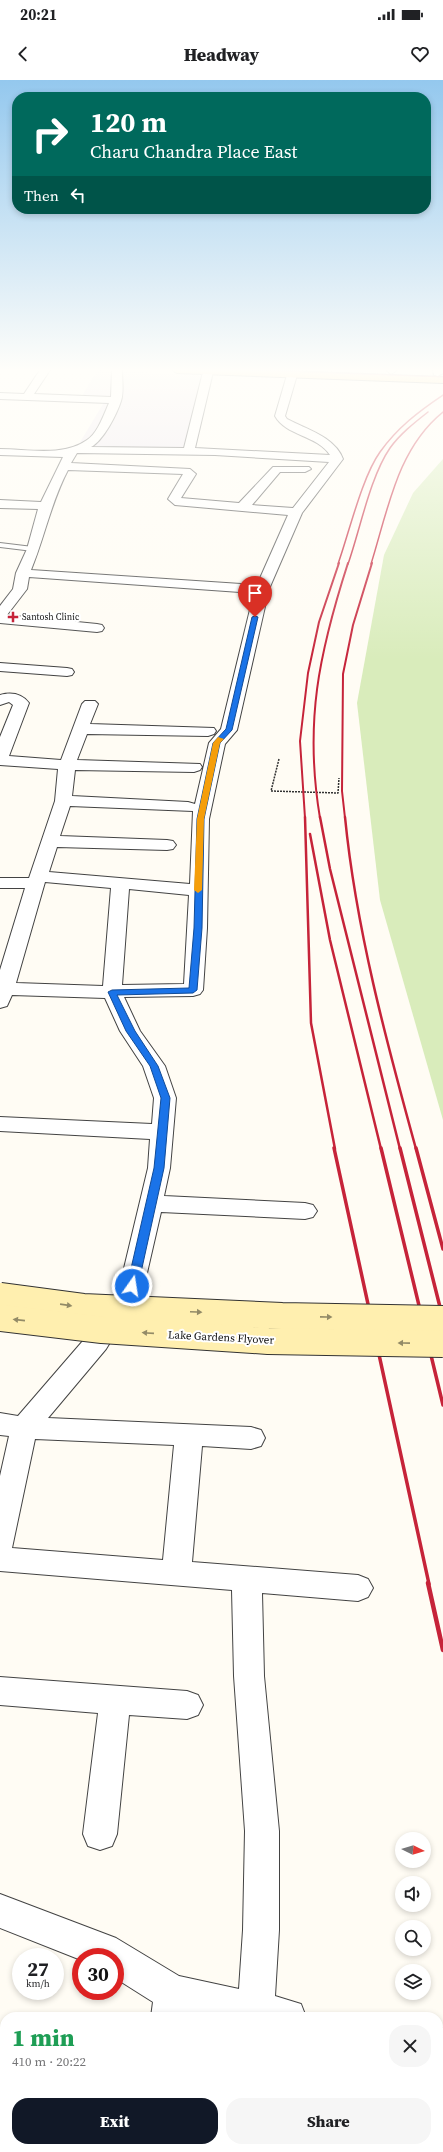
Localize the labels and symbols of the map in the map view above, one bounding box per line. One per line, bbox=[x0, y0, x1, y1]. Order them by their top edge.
pin bbox=[238, 576, 272, 617]
marker: Santosh Clinic bbox=[7, 611, 19, 623]
place label: Santosh Clinic bbox=[22, 611, 80, 623]
position arrow bbox=[111, 1265, 153, 1307]
one-way arrow bbox=[60, 1302, 72, 1308]
one-way arrow bbox=[190, 1309, 202, 1316]
one-way arrow bbox=[320, 1313, 332, 1320]
one-way arrow bbox=[13, 1317, 25, 1324]
street label: Lake Gardens Flyover bbox=[168, 1327, 275, 1348]
one-way arrow bbox=[142, 1329, 154, 1336]
one-way arrow bbox=[398, 1340, 410, 1347]
north arrow bbox=[395, 1832, 431, 1868]
speed limit sign: 30 bbox=[72, 1948, 124, 2000]

